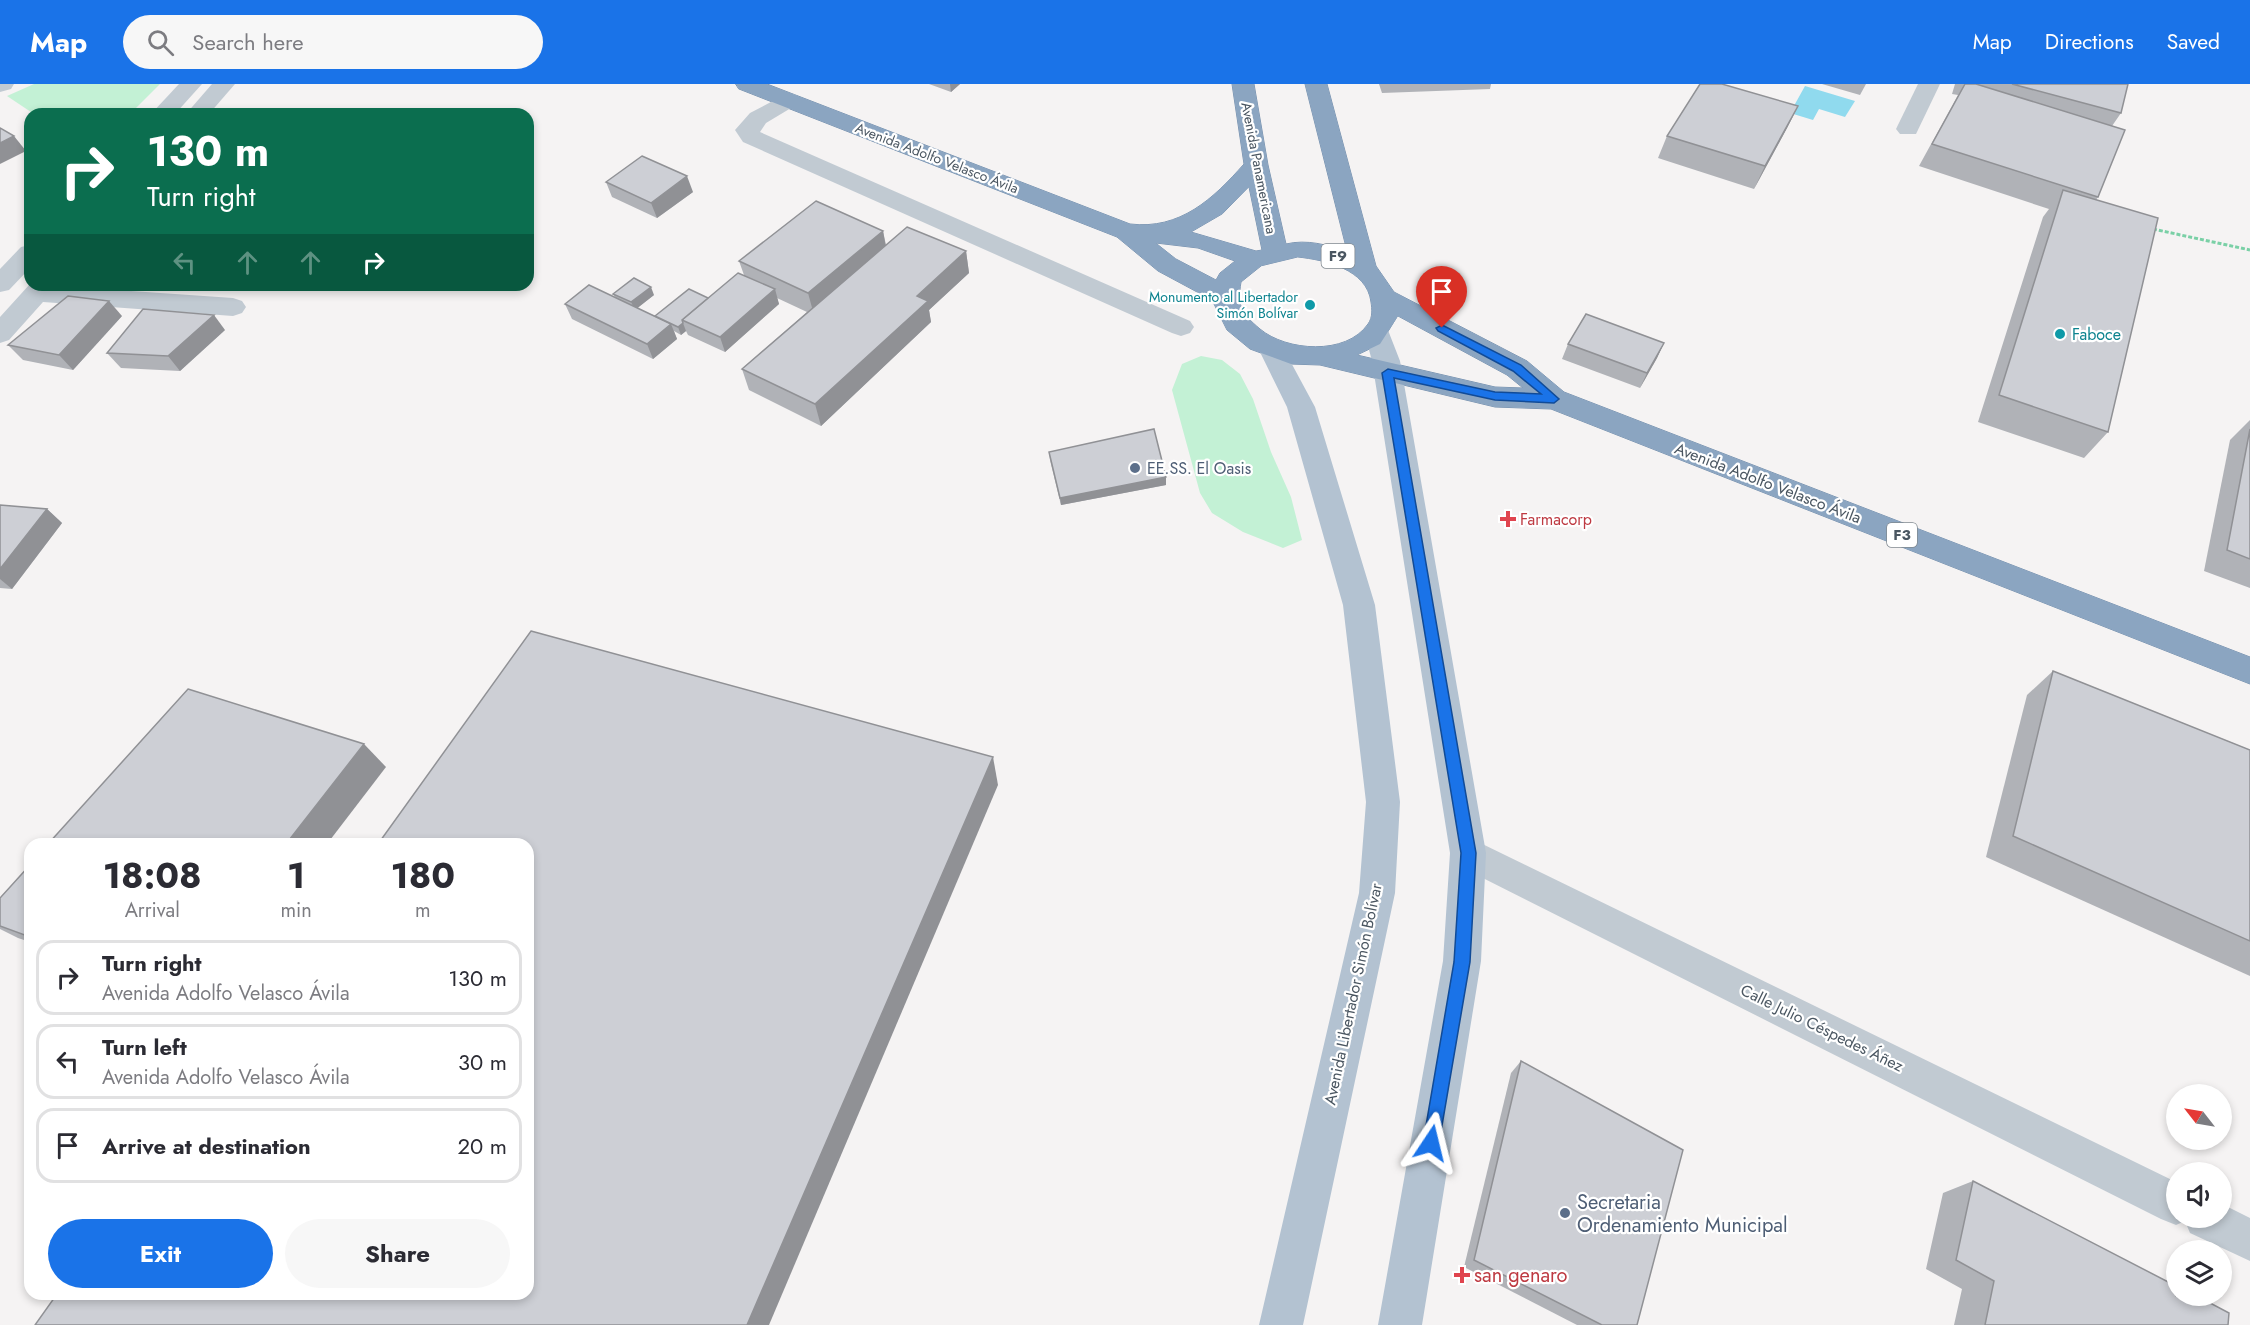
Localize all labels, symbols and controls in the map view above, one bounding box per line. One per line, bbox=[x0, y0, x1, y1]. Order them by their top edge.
search box bbox=[123, 15, 543, 69]
text: Map bbox=[30, 22, 87, 63]
icon: search bbox=[144, 26, 177, 59]
text: Search here bbox=[192, 26, 304, 58]
text: Map bbox=[1973, 27, 2012, 57]
text: Directions bbox=[2045, 27, 2134, 57]
text: Saved bbox=[2167, 27, 2220, 57]
street label: Avenida Panamericana bbox=[1236, 100, 1282, 236]
street label: Avenida Adolfo Velasco Ávila bbox=[853, 118, 1021, 198]
text: 130 m bbox=[147, 121, 269, 182]
icon: right bbox=[48, 132, 126, 210]
text: Turn right bbox=[147, 177, 255, 216]
road number: F9 bbox=[1322, 244, 1354, 268]
icon: left bbox=[168, 246, 201, 279]
icon: ahead bbox=[231, 246, 264, 279]
icon: ahead bbox=[294, 246, 327, 279]
icon: right bbox=[357, 246, 390, 279]
pin bbox=[1416, 266, 1467, 328]
icon: arrive bbox=[1425, 275, 1458, 308]
place label: Monumento al Libertador Simón Bolívar bbox=[1149, 287, 1298, 323]
marker: Monumento al Libertador Simón Bolívar bbox=[1303, 298, 1317, 312]
place label: Faboce bbox=[2072, 323, 2121, 346]
marker: Faboce bbox=[2053, 327, 2067, 341]
street label: Avenida Adolfo Velasco Ávila bbox=[1671, 437, 1865, 529]
place label: EE.SS. El Oasis bbox=[1147, 457, 1251, 480]
marker: EE.SS. El Oasis bbox=[1128, 461, 1142, 475]
place label: Farmacorp bbox=[1520, 508, 1592, 531]
marker: Farmacorp bbox=[1501, 512, 1515, 526]
road number: F3 bbox=[1887, 523, 1917, 547]
text: 18:08 bbox=[103, 849, 202, 901]
text: 1 bbox=[287, 849, 305, 901]
text: 180 bbox=[390, 849, 455, 901]
street label: Avenida Libertador Simón Bolívar bbox=[1318, 881, 1388, 1107]
text: Arrival bbox=[125, 896, 180, 925]
text: min bbox=[280, 896, 312, 925]
text: m bbox=[415, 896, 431, 925]
text: Turn right bbox=[102, 947, 202, 979]
icon: right bbox=[51, 961, 84, 994]
text: 130 m bbox=[448, 962, 507, 994]
text: Avenida Adolfo Velasco Ávila bbox=[102, 979, 350, 1008]
street label: Calle Julio Céspedes Áñez bbox=[1737, 979, 1908, 1078]
text: Turn left bbox=[102, 1031, 187, 1063]
icon: left bbox=[51, 1045, 84, 1078]
text: 30 m bbox=[458, 1046, 507, 1078]
text: Avenida Adolfo Velasco Ávila bbox=[102, 1063, 350, 1092]
north arrow bbox=[2166, 1084, 2232, 1150]
map controls bbox=[2166, 1084, 2232, 1306]
position arrow bbox=[1399, 1111, 1463, 1175]
icon: arrive bbox=[51, 1129, 84, 1162]
text: Arrive at destination bbox=[102, 1130, 311, 1162]
text: 20 m bbox=[458, 1130, 507, 1162]
button: sound bbox=[2166, 1162, 2232, 1228]
place label: Secretaria Ordenamiento Municipal bbox=[1577, 1188, 1788, 1240]
marker: Secretaria Ordenamiento Municipal bbox=[1558, 1206, 1572, 1220]
button: Exit bbox=[48, 1219, 273, 1288]
button: Share bbox=[285, 1219, 510, 1288]
button: layers bbox=[2166, 1240, 2232, 1306]
place label: san genaro bbox=[1474, 1261, 1568, 1290]
marker: san genaro bbox=[1455, 1268, 1469, 1282]

